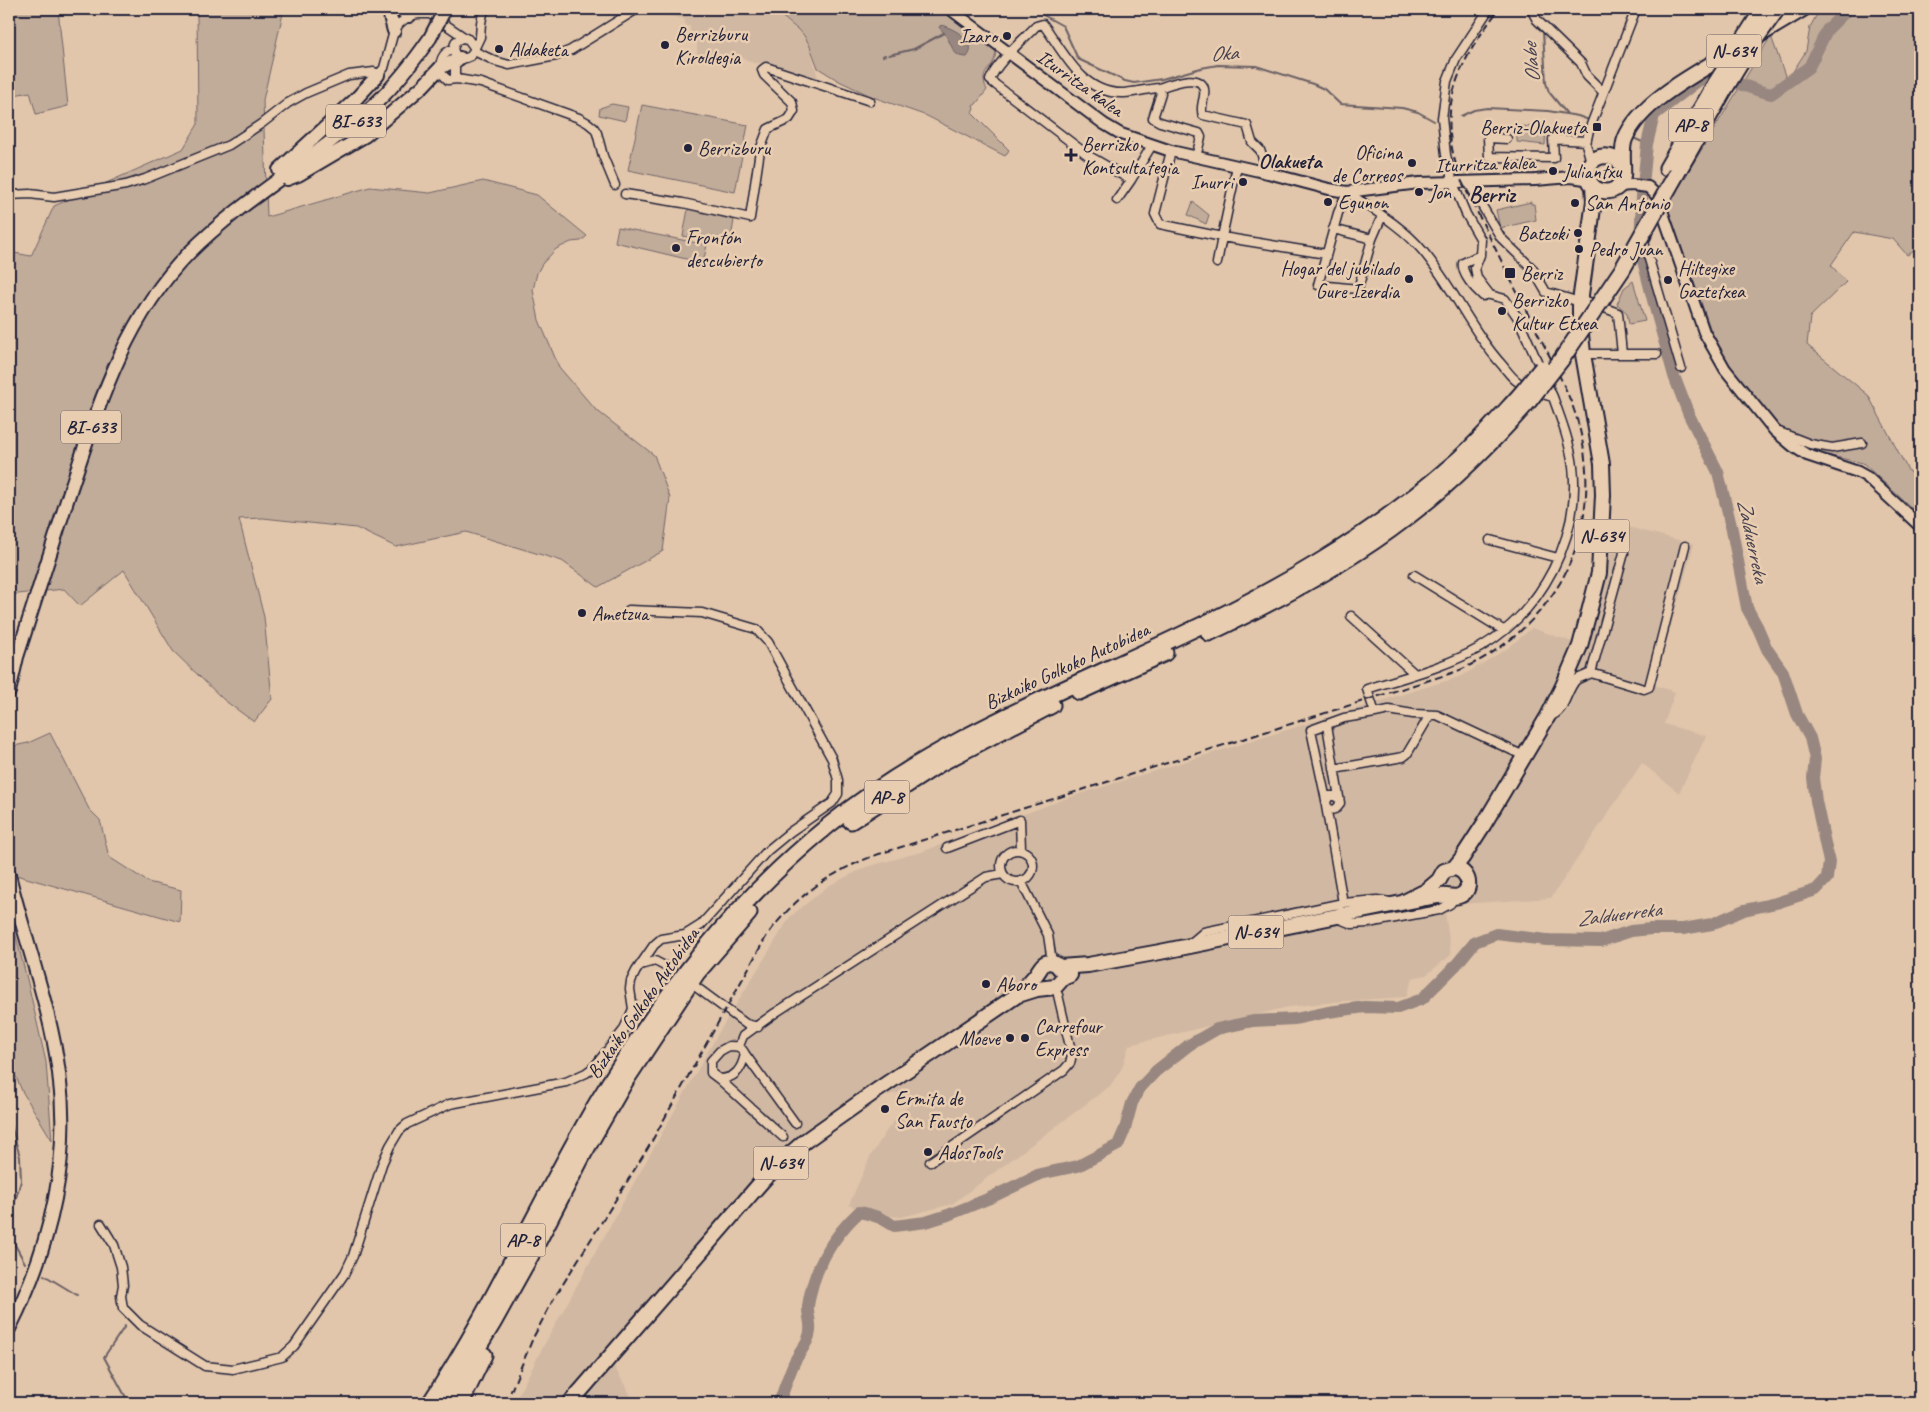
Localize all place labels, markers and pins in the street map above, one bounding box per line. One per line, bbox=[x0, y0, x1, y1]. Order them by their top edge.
place label: Berrizburu Kiroldegia bbox=[675, 22, 749, 70]
place label: Izaro bbox=[959, 24, 999, 49]
marker: Izaro bbox=[1001, 30, 1013, 42]
place label: Aldaketa bbox=[509, 37, 569, 62]
marker: Berrizburu Kiroldegia bbox=[659, 39, 671, 51]
marker: Aldaketa bbox=[493, 43, 505, 55]
place label: Berriz-Olakueta bbox=[1480, 115, 1588, 140]
marker: Berriz-Olakueta bbox=[1591, 121, 1603, 133]
place label: Berrizko Kontsultategia bbox=[1082, 132, 1180, 180]
place label: Berrizburu bbox=[698, 136, 772, 161]
place label: Oficina de Correos bbox=[1332, 140, 1404, 188]
marker: Berrizburu bbox=[682, 142, 694, 154]
marker: Berrizko Kontsultategia bbox=[1064, 148, 1078, 162]
marker: Oficina de Correos bbox=[1406, 157, 1418, 169]
place label: Juliantxu bbox=[1562, 159, 1623, 184]
marker: Juliantxu bbox=[1547, 165, 1559, 177]
place label: Inurri bbox=[1191, 170, 1235, 195]
marker: Inurri bbox=[1237, 176, 1249, 188]
place label: Jon bbox=[1428, 180, 1452, 205]
marker: Jon bbox=[1413, 186, 1425, 198]
place label: Egunon bbox=[1338, 190, 1389, 215]
place label: San Antonio bbox=[1585, 191, 1671, 216]
marker: Egunon bbox=[1322, 196, 1334, 208]
marker: San Antonio bbox=[1569, 197, 1581, 209]
place label: Batzoki bbox=[1518, 221, 1570, 246]
place label: Frontón descubierto bbox=[686, 225, 764, 273]
marker: Batzoki bbox=[1572, 227, 1584, 239]
place label: Pedro Juan bbox=[1589, 237, 1664, 262]
marker: Frontón descubierto bbox=[670, 242, 682, 254]
marker: Pedro Juan bbox=[1573, 243, 1585, 255]
place label: Hogar del jubilado Gure Izerdia bbox=[1281, 256, 1401, 304]
place label: Hiltegixe Gaztetxea bbox=[1678, 256, 1746, 304]
place label: Berriz bbox=[1521, 261, 1564, 286]
marker: Berriz bbox=[1503, 266, 1517, 280]
marker: Hogar del jubilado Gure Izerdia bbox=[1403, 273, 1415, 285]
marker: Hiltegixe Gaztetxea bbox=[1662, 274, 1674, 286]
place label: Berrizko Kultur Etxea bbox=[1512, 288, 1598, 336]
marker: Berrizko Kultur Etxea bbox=[1496, 305, 1508, 317]
place label: Ametzua bbox=[592, 601, 650, 626]
marker: Ametzua bbox=[576, 607, 588, 619]
place label: Aboro bbox=[996, 972, 1038, 997]
marker: Aboro bbox=[980, 978, 992, 990]
place label: Carrefour Express bbox=[1035, 1014, 1103, 1062]
place label: Moeve bbox=[959, 1026, 1001, 1051]
marker: Moeve bbox=[1004, 1032, 1016, 1044]
marker: Carrefour Express bbox=[1019, 1032, 1031, 1044]
place label: Ermita de San Fausto bbox=[895, 1086, 973, 1134]
marker: Ermita de San Fausto bbox=[879, 1103, 891, 1115]
place label: AdosTools bbox=[938, 1140, 1004, 1165]
marker: AdosTools bbox=[922, 1146, 934, 1158]

